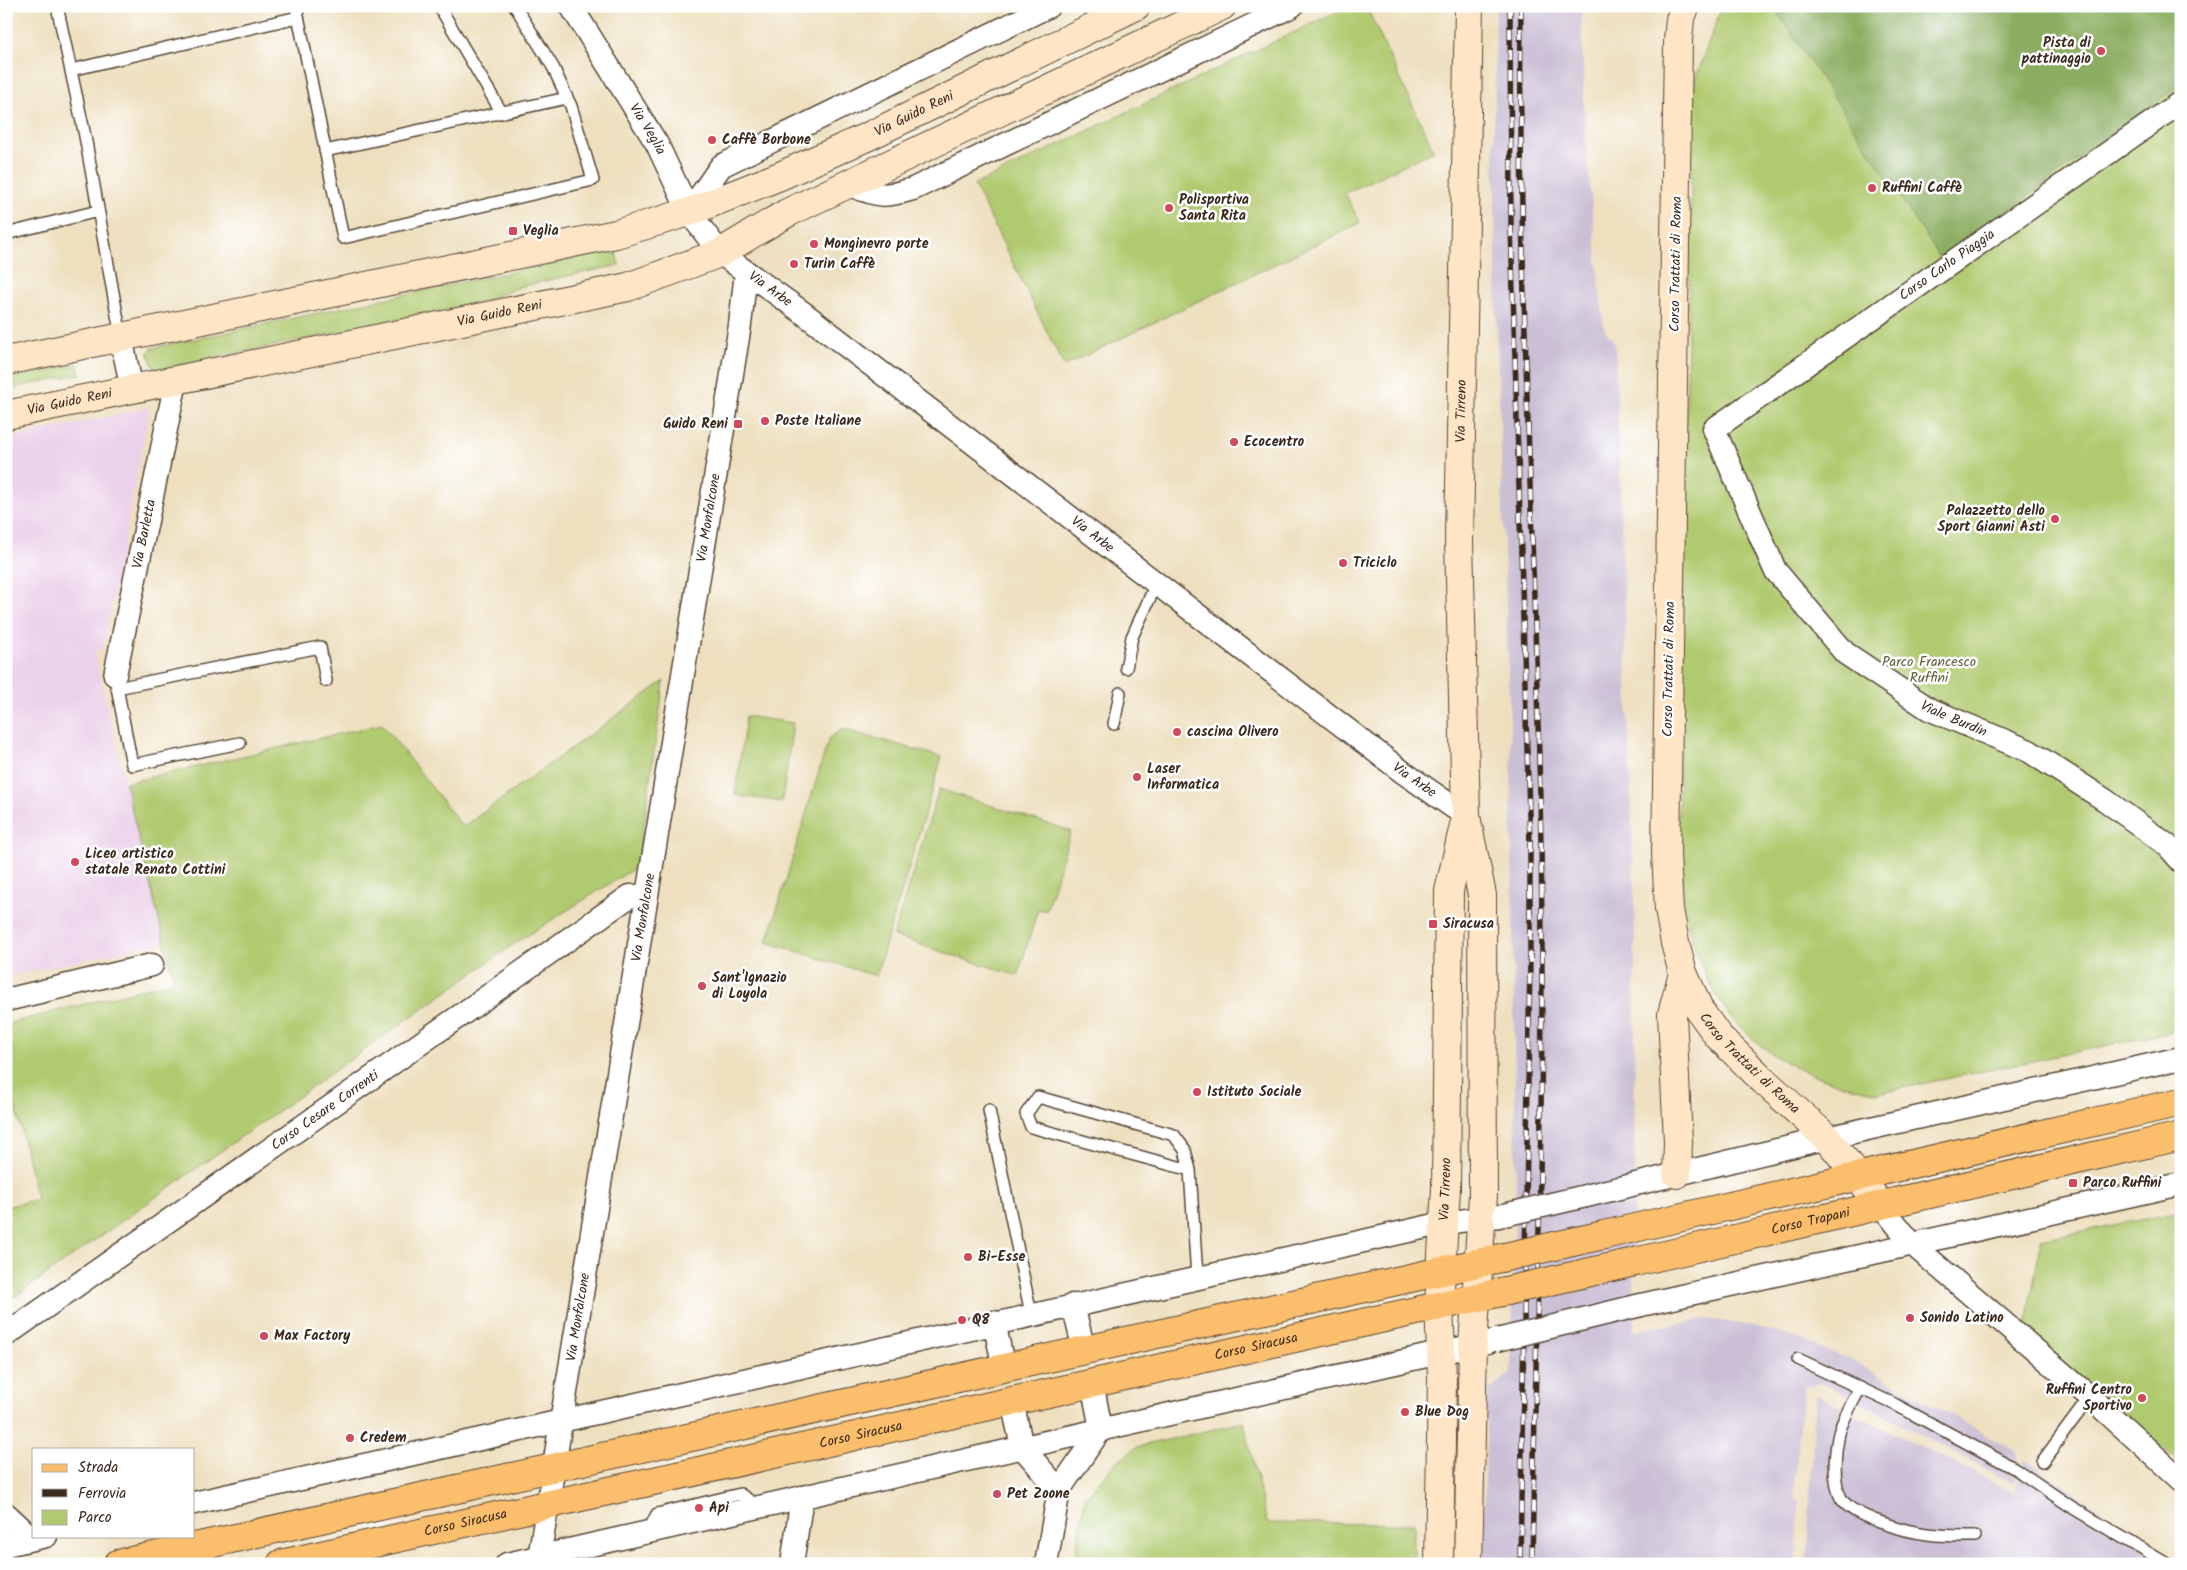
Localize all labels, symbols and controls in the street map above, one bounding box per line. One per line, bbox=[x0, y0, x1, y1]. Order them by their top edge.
place label: Pista di pattinaggio bbox=[2021, 32, 2092, 70]
marker: Pista di pattinaggio bbox=[2095, 45, 2107, 57]
street label: Via Guido Reni bbox=[871, 85, 958, 143]
street label: Via Veglia bbox=[623, 99, 672, 158]
place label: Caffè Borbone bbox=[722, 129, 811, 151]
marker: Caffè Borbone bbox=[706, 134, 718, 146]
place label: Ruffini Caffè bbox=[1882, 177, 1962, 199]
marker: Ruffini Caffè bbox=[1866, 182, 1878, 194]
place label: Polisportiva Santa Rita bbox=[1179, 189, 1249, 227]
street label: Corso Trattati di Roma bbox=[1664, 196, 1688, 332]
marker: Polisportiva Santa Rita bbox=[1163, 202, 1175, 214]
place label: Veglia bbox=[523, 220, 559, 242]
street label: Corso Carlo Piaggia bbox=[1894, 224, 2000, 306]
marker: Veglia bbox=[507, 225, 519, 237]
place label: Monginevro porte bbox=[824, 233, 929, 255]
marker: Monginevro porte bbox=[808, 238, 820, 250]
place label: Turin Caffè bbox=[804, 253, 875, 275]
marker: Turin Caffè bbox=[788, 258, 800, 270]
street label: Via Arbe bbox=[744, 266, 797, 313]
street label: Via Guido Reni bbox=[455, 294, 545, 333]
street label: Via Tirreno bbox=[1450, 379, 1473, 443]
street label: Via Guido Reni bbox=[25, 382, 115, 421]
place label: Poste Italiane bbox=[775, 410, 861, 432]
place label: Guido Reni bbox=[663, 413, 728, 435]
marker: Poste Italiane bbox=[759, 415, 771, 427]
marker: Guido Reni bbox=[732, 418, 744, 430]
place label: Ecocentro bbox=[1244, 431, 1305, 453]
marker: Ecocentro bbox=[1228, 436, 1240, 448]
street label: Via Monfalcone bbox=[691, 471, 727, 564]
street label: Via Barletta bbox=[126, 497, 162, 571]
place label: Palazzetto dello Sport Gianni Asti bbox=[1938, 500, 2046, 538]
street label: Via Arbe bbox=[1066, 511, 1119, 559]
marker: Palazzetto dello Sport Gianni Asti bbox=[2049, 513, 2061, 525]
place label: Triciclo bbox=[1353, 552, 1397, 574]
marker: Triciclo bbox=[1337, 557, 1349, 569]
street label: Corso Trattati di Roma bbox=[1657, 601, 1681, 737]
park label: Parco Francesco Ruffini bbox=[1882, 651, 1976, 689]
street label: Viale Burdin bbox=[1916, 695, 1991, 743]
place label: cascina Olivero bbox=[1187, 721, 1279, 743]
marker: cascina Olivero bbox=[1171, 726, 1183, 738]
street label: Via Arbe bbox=[1388, 757, 1442, 804]
place label: Laser Informatica bbox=[1147, 758, 1219, 796]
marker: Laser Informatica bbox=[1131, 771, 1143, 783]
place label: Liceo artistico statale Renato Cottini bbox=[85, 843, 226, 881]
marker: Liceo artistico statale Renato Cottini bbox=[69, 856, 81, 868]
street label: Via Monfalcone bbox=[625, 871, 662, 963]
place label: Siracusa bbox=[1443, 913, 1494, 935]
marker: Siracusa bbox=[1427, 918, 1439, 930]
place label: Sant'Ignazio di Loyola bbox=[712, 967, 787, 1005]
marker: Sant'Ignazio di Loyola bbox=[696, 980, 708, 992]
street label: Corso Trattati di Roma bbox=[1694, 1008, 1805, 1119]
street label: Corso Cesare Correnti bbox=[266, 1064, 384, 1156]
place label: Istituto Sociale bbox=[1207, 1081, 1301, 1103]
marker: Istituto Sociale bbox=[1191, 1086, 1203, 1098]
street label: Via Tirreno bbox=[1433, 1158, 1457, 1222]
place label: Parco Ruffini bbox=[2083, 1172, 2162, 1194]
marker: Parco Ruffini bbox=[2067, 1177, 2079, 1189]
street label: Corso Trapani bbox=[1769, 1202, 1853, 1241]
place label: Bi-Esse bbox=[978, 1246, 1026, 1268]
marker: Bi-Esse bbox=[962, 1251, 974, 1263]
street label: Via Monfalcone bbox=[560, 1271, 596, 1363]
place label: Sonido Latino bbox=[1920, 1307, 2004, 1329]
place label: Q8 bbox=[972, 1309, 990, 1331]
marker: Sonido Latino bbox=[1904, 1312, 1916, 1324]
marker: Q8 bbox=[956, 1314, 968, 1326]
place label: Max Factory bbox=[274, 1325, 351, 1347]
street label: Corso Siracusa bbox=[1212, 1327, 1300, 1367]
marker: Max Factory bbox=[258, 1330, 270, 1342]
place label: Ruffini Centro Sportivo bbox=[2046, 1379, 2133, 1417]
marker: Ruffini Centro Sportivo bbox=[2136, 1392, 2148, 1404]
place label: Blue Dog bbox=[1415, 1401, 1469, 1423]
marker: Blue Dog bbox=[1399, 1406, 1411, 1418]
street label: Corso Siracusa bbox=[817, 1415, 905, 1455]
place label: Credem bbox=[360, 1427, 407, 1449]
marker: Credem bbox=[344, 1432, 356, 1444]
legend bbox=[32, 1448, 195, 1538]
text: Strada bbox=[78, 1456, 118, 1480]
text: Ferrovia bbox=[78, 1482, 126, 1506]
place label: Pet Zoone bbox=[1007, 1483, 1070, 1505]
marker: Pet Zoone bbox=[991, 1488, 1003, 1500]
place label: Api bbox=[709, 1497, 729, 1519]
marker: Api bbox=[693, 1502, 705, 1514]
street label: Corso Siracusa bbox=[422, 1503, 509, 1543]
text: Parco bbox=[78, 1506, 112, 1530]

